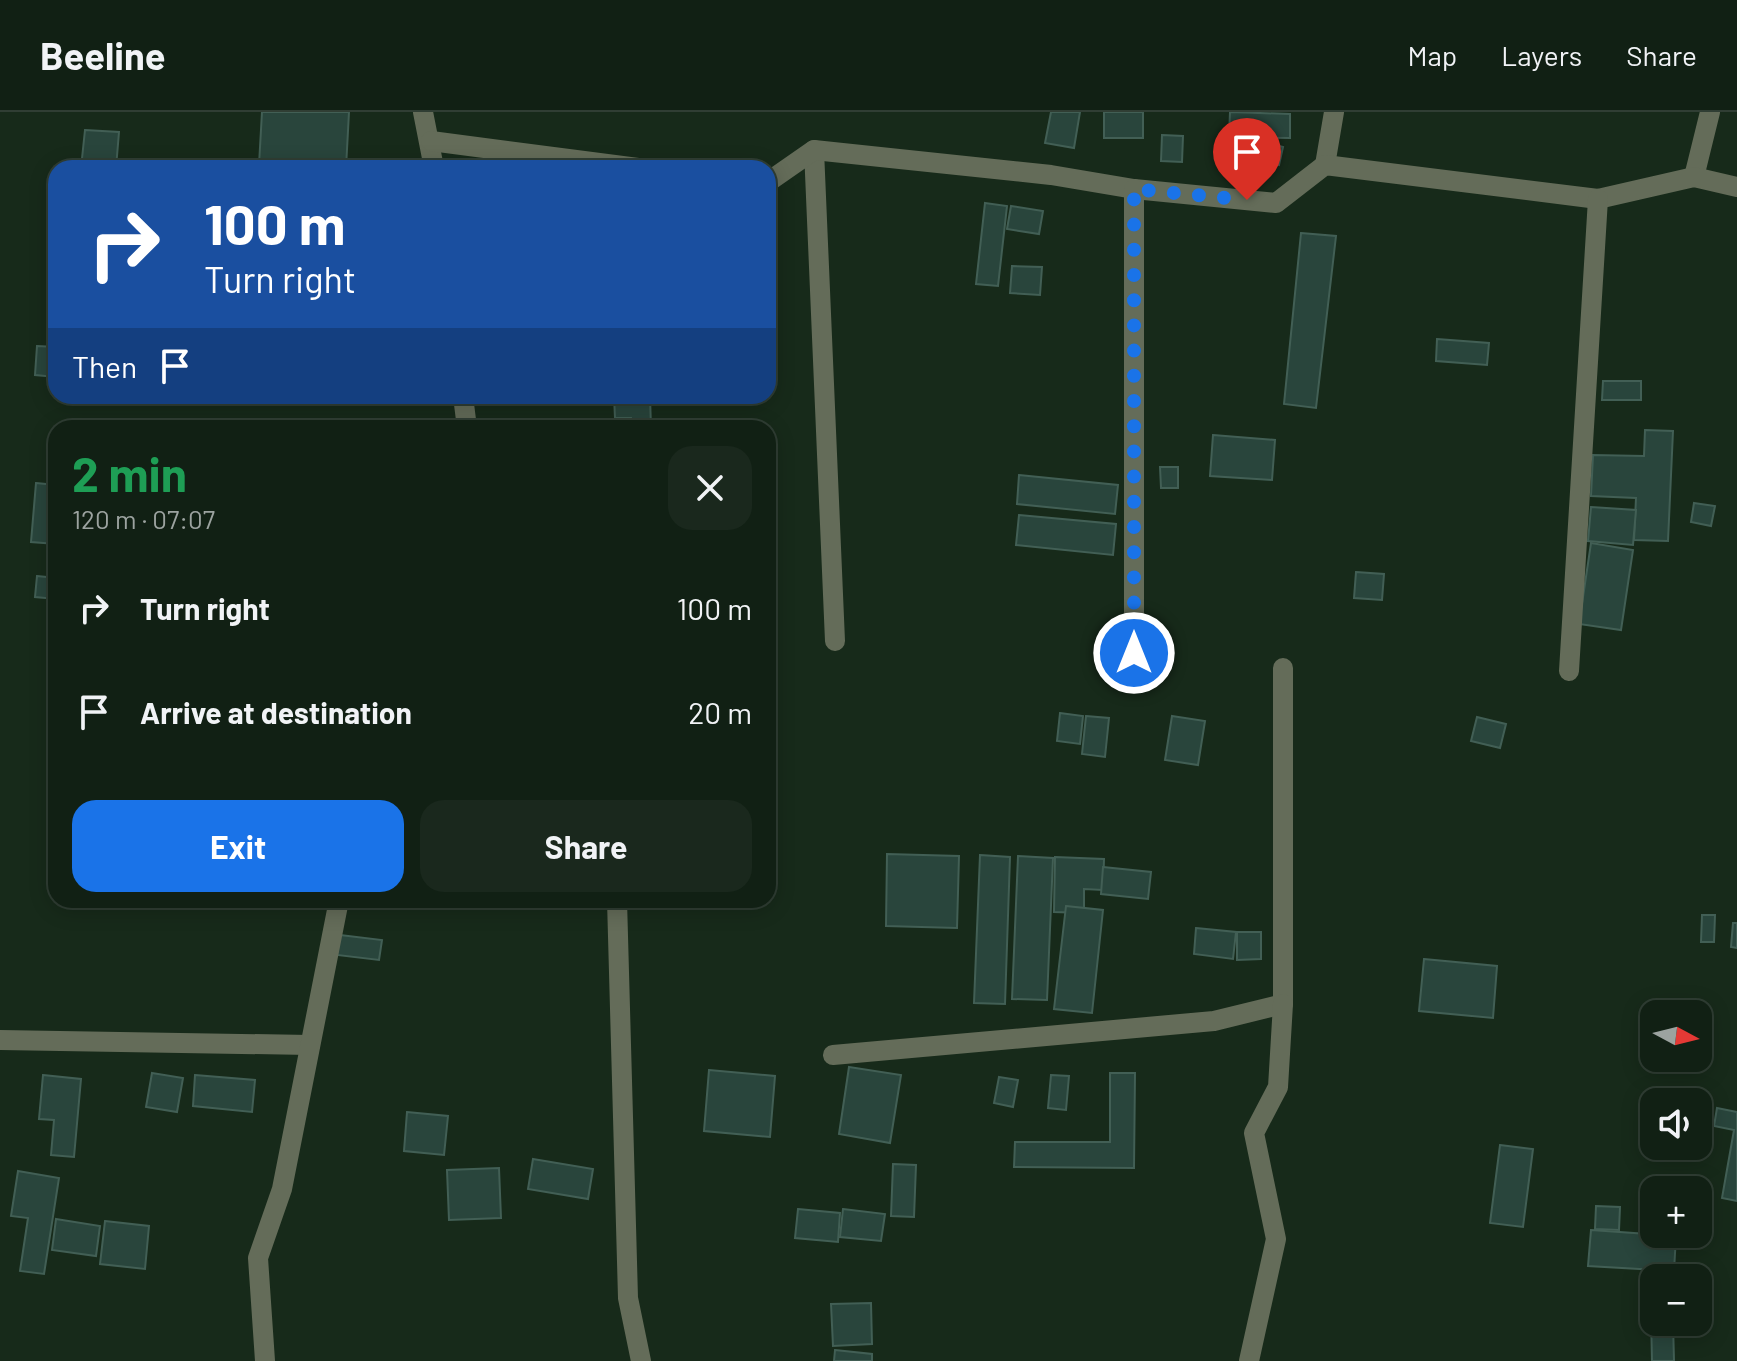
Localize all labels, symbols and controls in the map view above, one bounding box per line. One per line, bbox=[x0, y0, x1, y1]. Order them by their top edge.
text: Beeline bbox=[40, 32, 165, 78]
text: Map bbox=[1407, 38, 1457, 72]
text: Layers bbox=[1501, 38, 1582, 72]
text: Share bbox=[1626, 38, 1697, 72]
pin bbox=[1213, 118, 1281, 200]
icon: arrive bbox=[1225, 130, 1269, 174]
text: 100 m bbox=[204, 189, 346, 256]
icon: right bbox=[72, 192, 176, 296]
text: Turn right bbox=[204, 257, 356, 300]
icon: arrive bbox=[153, 344, 197, 388]
text: Then bbox=[72, 348, 137, 384]
text: 2 min bbox=[72, 444, 187, 502]
button: close bbox=[668, 446, 752, 530]
text: 120 m · 07:07 bbox=[72, 503, 215, 534]
icon: right bbox=[72, 586, 116, 630]
text: Turn right bbox=[140, 590, 270, 626]
text: 100 m bbox=[677, 590, 752, 626]
position arrow bbox=[1092, 611, 1176, 695]
icon: arrive bbox=[72, 690, 116, 734]
text: Arrive at destination bbox=[140, 694, 412, 730]
text: 20 m bbox=[688, 694, 752, 730]
button: Exit bbox=[72, 800, 404, 892]
button: Share bbox=[420, 800, 752, 892]
north arrow bbox=[1640, 1000, 1712, 1072]
map controls bbox=[1640, 1000, 1712, 1336]
button: sound bbox=[1640, 1088, 1712, 1160]
button: + bbox=[1640, 1176, 1712, 1248]
button: − bbox=[1640, 1264, 1712, 1336]

